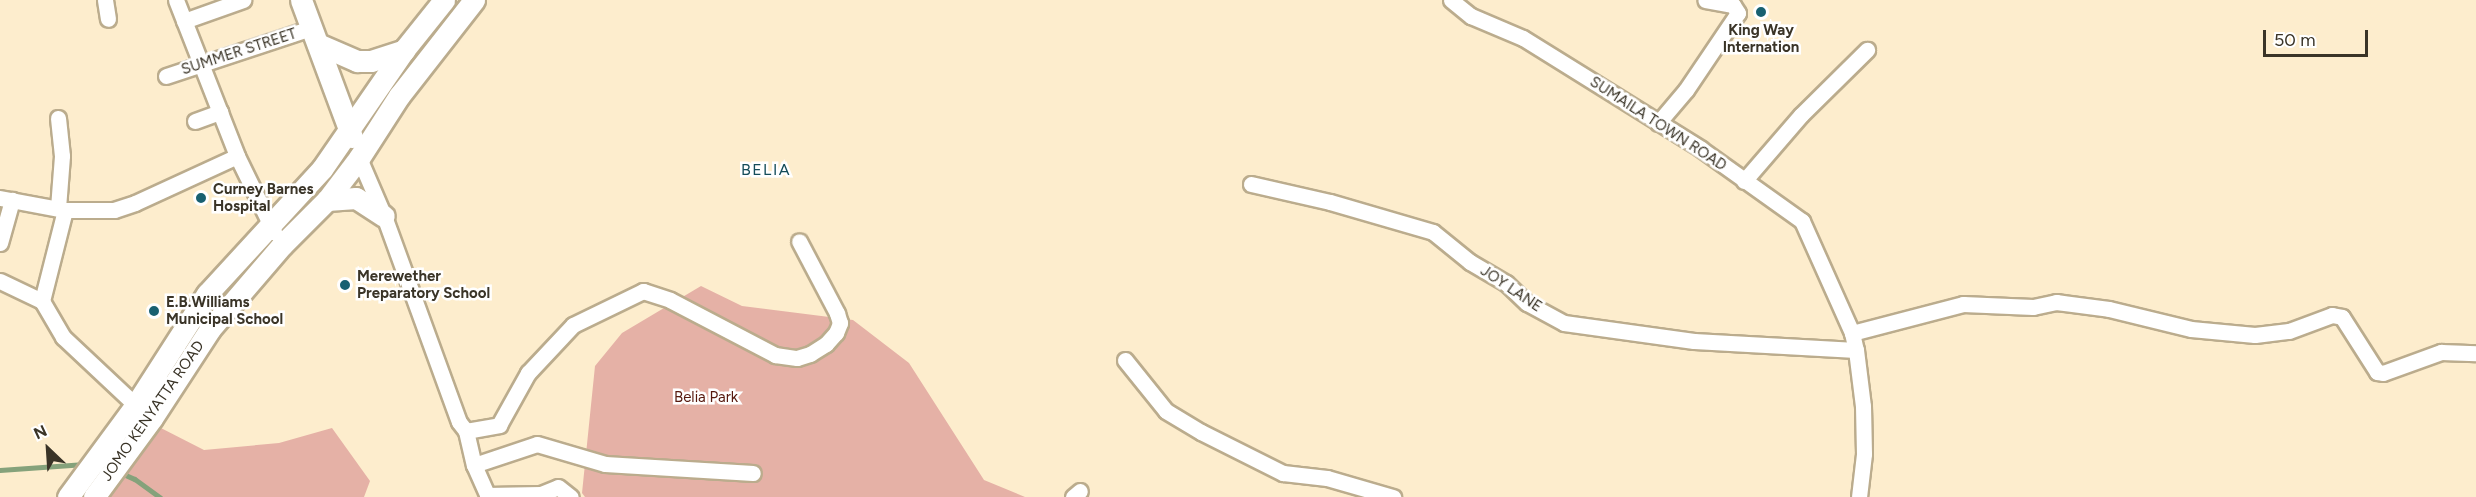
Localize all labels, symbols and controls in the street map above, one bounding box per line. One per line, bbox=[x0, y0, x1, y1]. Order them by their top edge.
marker: King Way Internation bbox=[1754, 5, 1768, 19]
scale bar bbox=[2266, 18, 2371, 56]
place label: King Way Internation bbox=[1723, 21, 1799, 56]
street label: SUMMER STREET bbox=[179, 25, 299, 79]
text: 50 m bbox=[2274, 29, 2316, 51]
street label: SUMAILA TOWN ROAD bbox=[1586, 73, 1730, 175]
district label: BELIA bbox=[741, 160, 791, 180]
place label: Curney Barnes Hospital bbox=[213, 180, 313, 215]
marker: Curney Barnes Hospital bbox=[194, 191, 208, 205]
street label: JOY LANE bbox=[1477, 262, 1545, 316]
place label: Merewether Preparatory School bbox=[357, 267, 490, 302]
marker: Merewether Preparatory School bbox=[338, 278, 352, 292]
place label: E.B.Williams Municipal School bbox=[166, 293, 283, 328]
marker: E.B.Williams Municipal School bbox=[147, 304, 161, 318]
street label: JOMO KENYATTA ROAD bbox=[98, 337, 208, 485]
park label: Belia Park bbox=[674, 389, 738, 407]
north arrow bbox=[18, 419, 78, 479]
text: N bbox=[31, 421, 50, 443]

